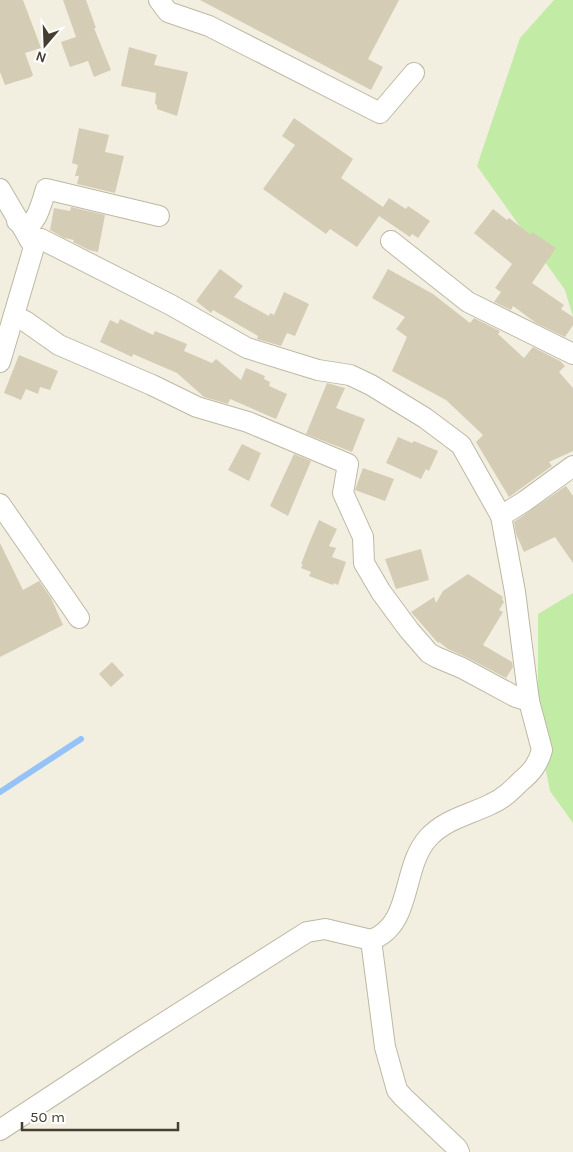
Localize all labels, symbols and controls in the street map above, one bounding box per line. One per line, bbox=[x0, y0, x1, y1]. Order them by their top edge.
north arrow bbox=[20, 20, 70, 70]
text: N bbox=[33, 47, 48, 66]
scale bar bbox=[22, 1100, 179, 1132]
text: 50 m bbox=[30, 1108, 65, 1126]

